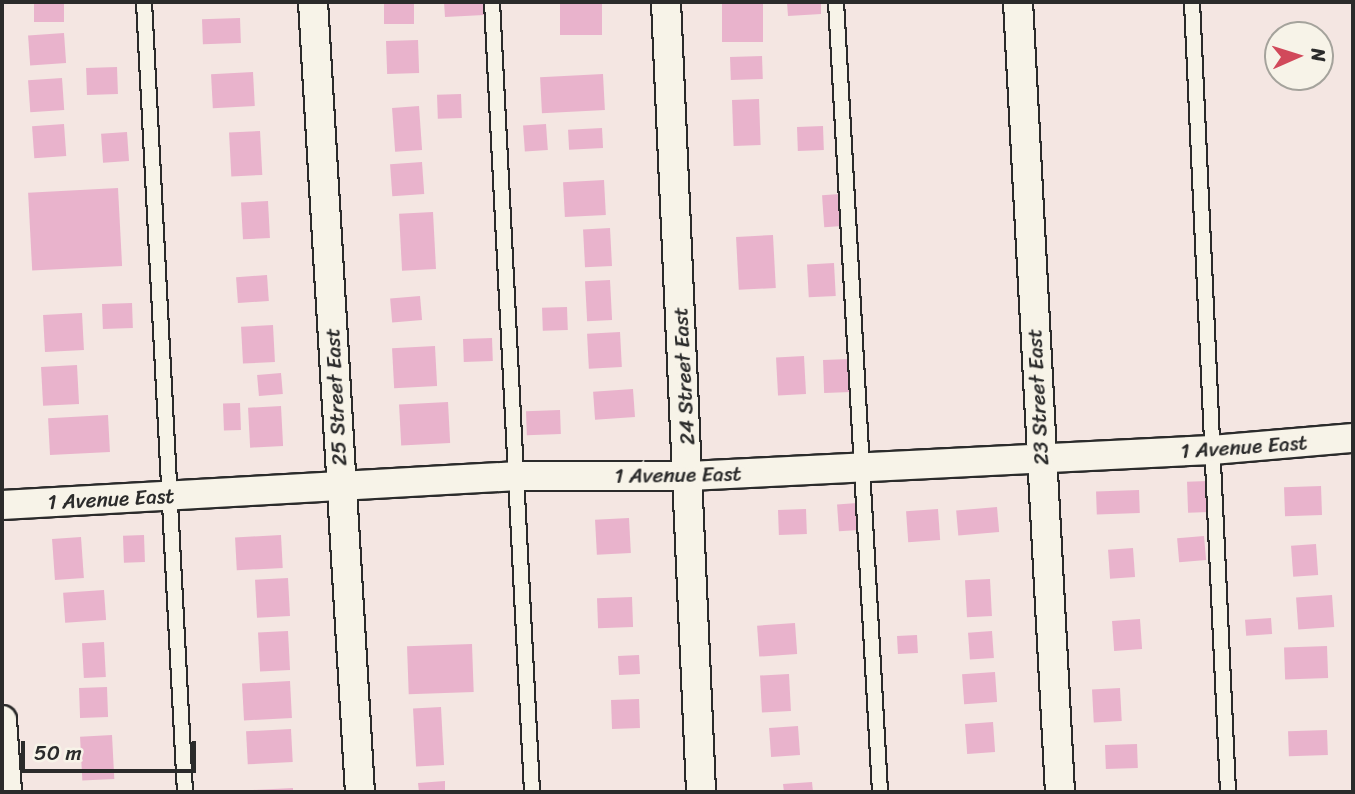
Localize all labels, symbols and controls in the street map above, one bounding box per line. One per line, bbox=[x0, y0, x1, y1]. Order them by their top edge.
north arrow bbox=[1264, 21, 1334, 91]
text: N bbox=[1302, 48, 1335, 62]
street label: 24 Street East bbox=[668, 306, 700, 446]
street label: 25 Street East bbox=[320, 327, 352, 467]
street label: 23 Street East bbox=[1022, 328, 1054, 466]
street label: 1 Avenue East bbox=[1179, 430, 1309, 464]
street label: 1 Avenue East bbox=[614, 461, 742, 489]
street label: 1 Avenue East bbox=[46, 483, 176, 515]
scale bar bbox=[24, 728, 200, 772]
text: 50 m bbox=[34, 734, 82, 772]

